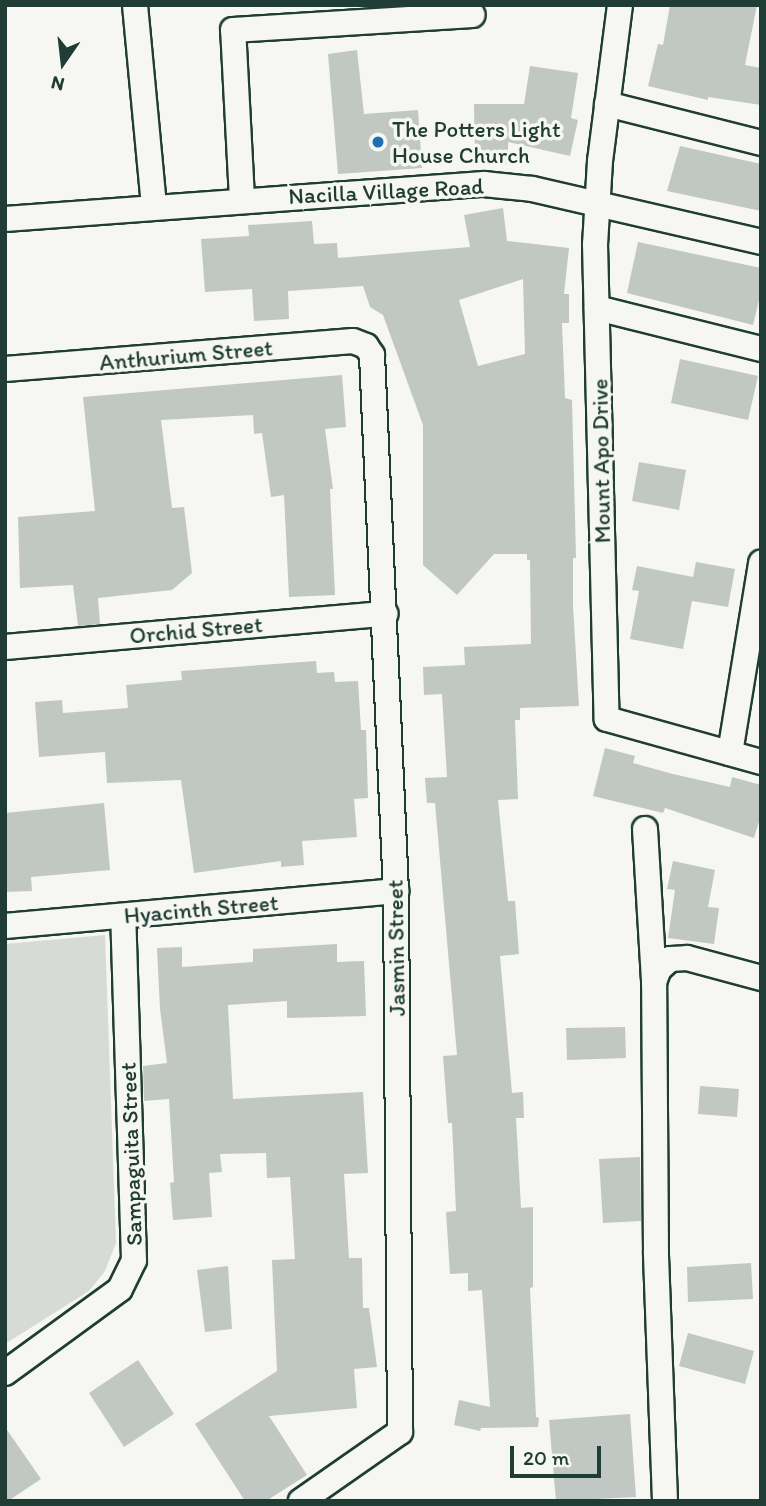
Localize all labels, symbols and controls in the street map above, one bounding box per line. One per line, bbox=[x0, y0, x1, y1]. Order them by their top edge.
north arrow bbox=[28, 28, 98, 98]
text: N bbox=[49, 71, 67, 97]
place label: The Potters Light House Church bbox=[392, 115, 559, 169]
marker: The Potters Light House Church bbox=[370, 134, 386, 150]
street label: Nacilla Village Road bbox=[288, 172, 484, 210]
street label: Anthurium Street bbox=[98, 334, 274, 376]
street label: Mount Apo Drive bbox=[586, 378, 616, 544]
street label: Orchid Street bbox=[129, 610, 263, 650]
street label: Jasmin Street bbox=[381, 880, 411, 1016]
street label: Hyacinth Street bbox=[123, 889, 279, 929]
street label: Sampaguita Street bbox=[114, 1062, 148, 1246]
scale bar bbox=[514, 1432, 605, 1476]
text: 20 m bbox=[523, 1445, 569, 1470]

